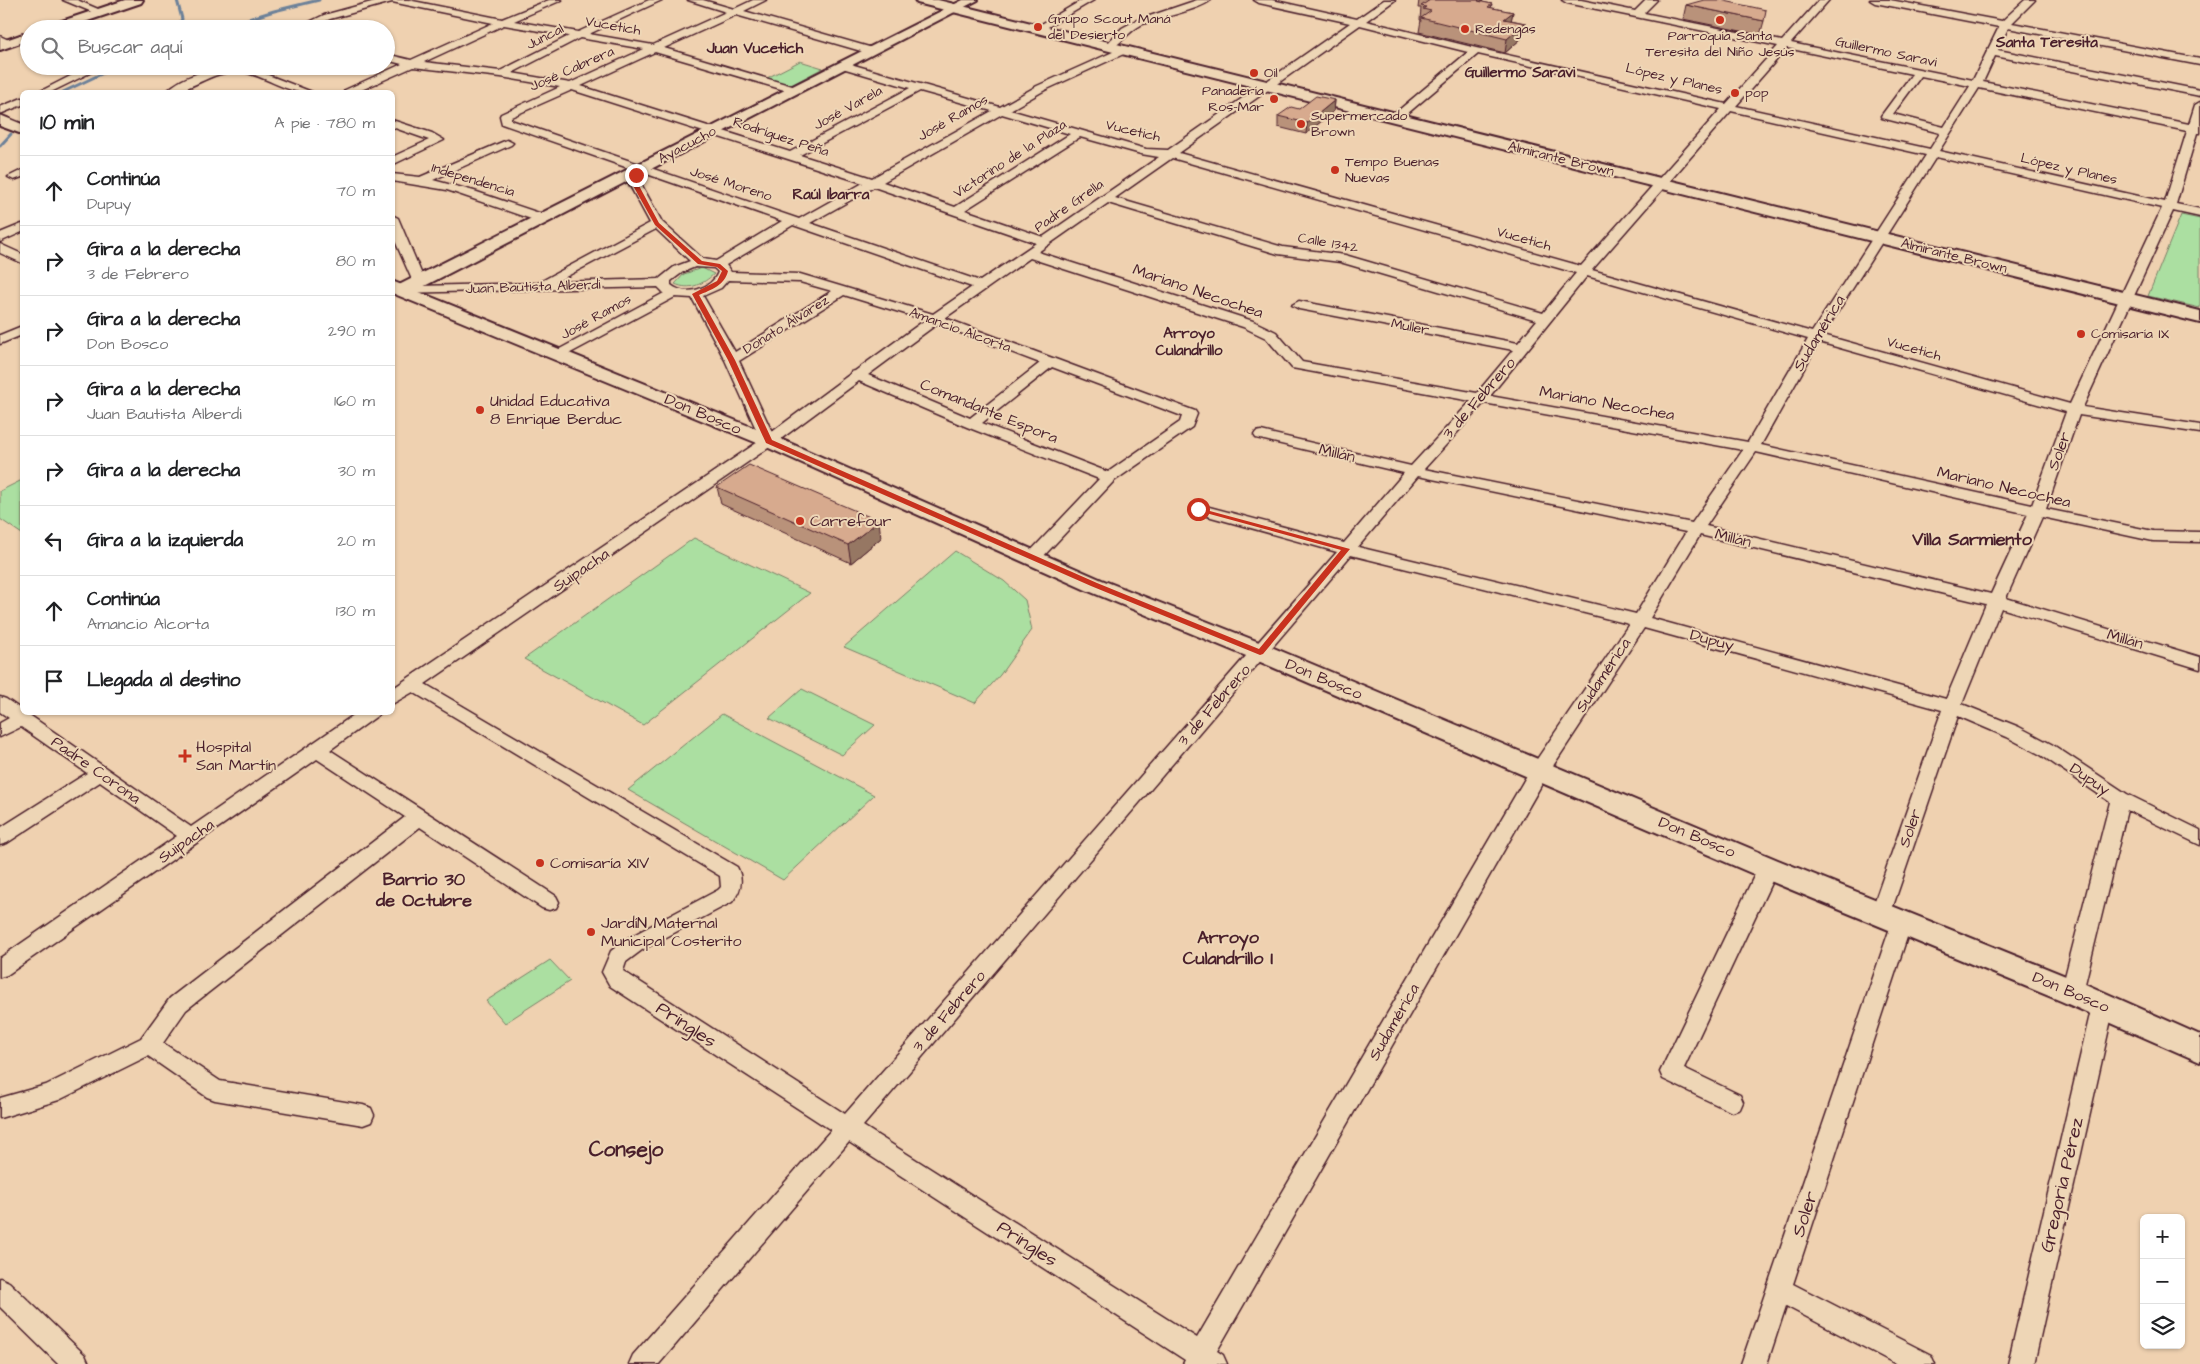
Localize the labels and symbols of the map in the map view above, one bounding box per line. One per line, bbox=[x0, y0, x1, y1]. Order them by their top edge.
place label: Grupo Scout Maná del Desierto bbox=[1048, 9, 1171, 45]
street label: Vucetich bbox=[584, 11, 642, 41]
marker: Parroquía Santa Teresita del Niño Jesús bbox=[1714, 14, 1726, 26]
street label: Juncal bbox=[523, 19, 567, 55]
place label: Redengas bbox=[1475, 19, 1536, 39]
marker: Grupo Scout Maná del Desierto bbox=[1032, 21, 1044, 33]
marker: Redengas bbox=[1459, 23, 1471, 35]
place label: Parroquía Santa Teresita del Niño Jesús bbox=[1645, 26, 1795, 62]
street label: Guillermo Saravi bbox=[1833, 31, 1939, 73]
district label: Santa Teresita bbox=[1995, 32, 2098, 53]
district label: Juan Vucetich bbox=[706, 38, 804, 59]
street label: José Cabrera bbox=[527, 41, 617, 97]
street label: López y Planes bbox=[1624, 58, 1724, 100]
district label: Guillermo Saravi bbox=[1465, 62, 1576, 83]
place label: Oil bbox=[1264, 63, 1278, 83]
marker: Oil bbox=[1248, 67, 1260, 79]
street label: José Varela bbox=[810, 81, 886, 135]
place label: Panadería Ros-Mar bbox=[1202, 81, 1264, 117]
place label: pop bbox=[1745, 83, 1769, 103]
marker: pop bbox=[1729, 87, 1741, 99]
street label: José Ramos bbox=[914, 90, 992, 146]
marker: Panadería Ros-Mar bbox=[1268, 93, 1280, 105]
place label: Supermercado Brown bbox=[1311, 106, 1408, 142]
street label: Rodríguez Peña bbox=[730, 112, 832, 162]
street label: Victorino de la Plaza bbox=[950, 115, 1070, 203]
street label: Vucetich bbox=[1104, 115, 1163, 147]
marker: Supermercado Brown bbox=[1295, 118, 1307, 130]
street label: Ayacucho bbox=[654, 121, 720, 169]
street label: Almirante Brown bbox=[1506, 136, 1616, 182]
street label: López y Planes bbox=[2019, 148, 2119, 190]
place label: Tempo Buenas Nuevas bbox=[1345, 152, 1439, 188]
street label: Independencia bbox=[429, 158, 517, 202]
street label: José Moreno bbox=[687, 161, 775, 207]
route end bbox=[625, 164, 648, 187]
marker: Tempo Buenas Nuevas bbox=[1329, 164, 1341, 176]
street label: Padre Grella bbox=[1030, 175, 1108, 237]
district label: Raúl Ibarra bbox=[793, 184, 870, 205]
street label: Vucetich bbox=[1494, 222, 1554, 256]
street label: Calle 1342 bbox=[1296, 228, 1360, 258]
street label: Almirante Brown bbox=[1899, 233, 2009, 279]
street label: Mariano Necochea bbox=[1130, 258, 1266, 324]
street label: Juan Bautista Alberdi bbox=[465, 275, 601, 299]
street label: José Ramos bbox=[557, 289, 635, 345]
street label: Donato Álvarez bbox=[739, 291, 833, 359]
street label: Sudamérica bbox=[1788, 291, 1850, 375]
street label: Amancio Alcorta bbox=[906, 302, 1014, 358]
street label: Muller bbox=[1389, 314, 1431, 341]
district label: Arroyo Culandrillo bbox=[1155, 323, 1223, 361]
place label: Comisaría IX bbox=[2091, 324, 2170, 344]
marker: Comisaría IX bbox=[2075, 328, 2087, 340]
street label: Vucetich bbox=[1884, 332, 1944, 366]
street label: 3 de Febrero bbox=[1437, 352, 1521, 444]
street label: Comandante Espora bbox=[917, 373, 1061, 449]
street label: Mariano Necochea bbox=[1538, 380, 1676, 426]
street label: Don Bosco bbox=[661, 388, 745, 440]
place label: Unidad Educativa 8 Enrique Berduc bbox=[490, 390, 622, 430]
marker: Unidad Educativa 8 Enrique Berduc bbox=[474, 404, 486, 416]
street label: Soler bbox=[2042, 429, 2076, 473]
street label: Millán bbox=[1317, 438, 1357, 468]
street label: Mariano Necochea bbox=[1935, 461, 2073, 513]
route start bbox=[1187, 498, 1210, 521]
place label: Carrefour bbox=[810, 510, 891, 532]
marker: Carrefour bbox=[794, 515, 806, 527]
street label: Millán bbox=[1712, 523, 1754, 553]
district label: Villa Sarmiento bbox=[1911, 527, 2033, 552]
street label: Suipacha bbox=[548, 543, 614, 597]
street label: Millán bbox=[2104, 623, 2146, 655]
street label: Dupuy bbox=[1687, 624, 1736, 657]
street label: Sudamérica bbox=[1570, 633, 1636, 717]
street label: Don Bosco bbox=[1282, 653, 1366, 705]
street label: 3 de Febrero bbox=[1172, 659, 1256, 751]
street label: Padre Corona bbox=[47, 731, 145, 809]
place label: Hospital San Martín bbox=[196, 736, 276, 776]
marker: Hospital San Martín bbox=[178, 749, 192, 763]
street label: Dupuy bbox=[2065, 757, 2115, 801]
street label: Soler bbox=[1893, 806, 1927, 850]
street label: Don Bosco bbox=[1655, 811, 1739, 863]
street label: Suipacha bbox=[153, 814, 219, 868]
place label: Comisaría XIV bbox=[550, 852, 649, 874]
marker: Comisaría XIV bbox=[534, 857, 546, 869]
district label: Barrio 30 de Octubre bbox=[375, 867, 472, 913]
place label: JardíN Maternal Municipal Costerito bbox=[601, 912, 742, 952]
district label: Arroyo Culandrillo I bbox=[1183, 925, 1274, 971]
marker: JardíN Maternal Municipal Costerito bbox=[585, 926, 597, 938]
street label: 3 de Febrero bbox=[907, 965, 991, 1057]
street label: Don Bosco bbox=[2029, 966, 2113, 1018]
street label: Sudamérica bbox=[1363, 980, 1425, 1064]
street label: Pringles bbox=[650, 995, 722, 1056]
street label: Gregoria Pérez bbox=[2033, 1114, 2092, 1255]
district label: Consejo bbox=[589, 1135, 663, 1165]
street label: Soler bbox=[1785, 1187, 1825, 1240]
street label: Pringles bbox=[991, 1214, 1063, 1275]

